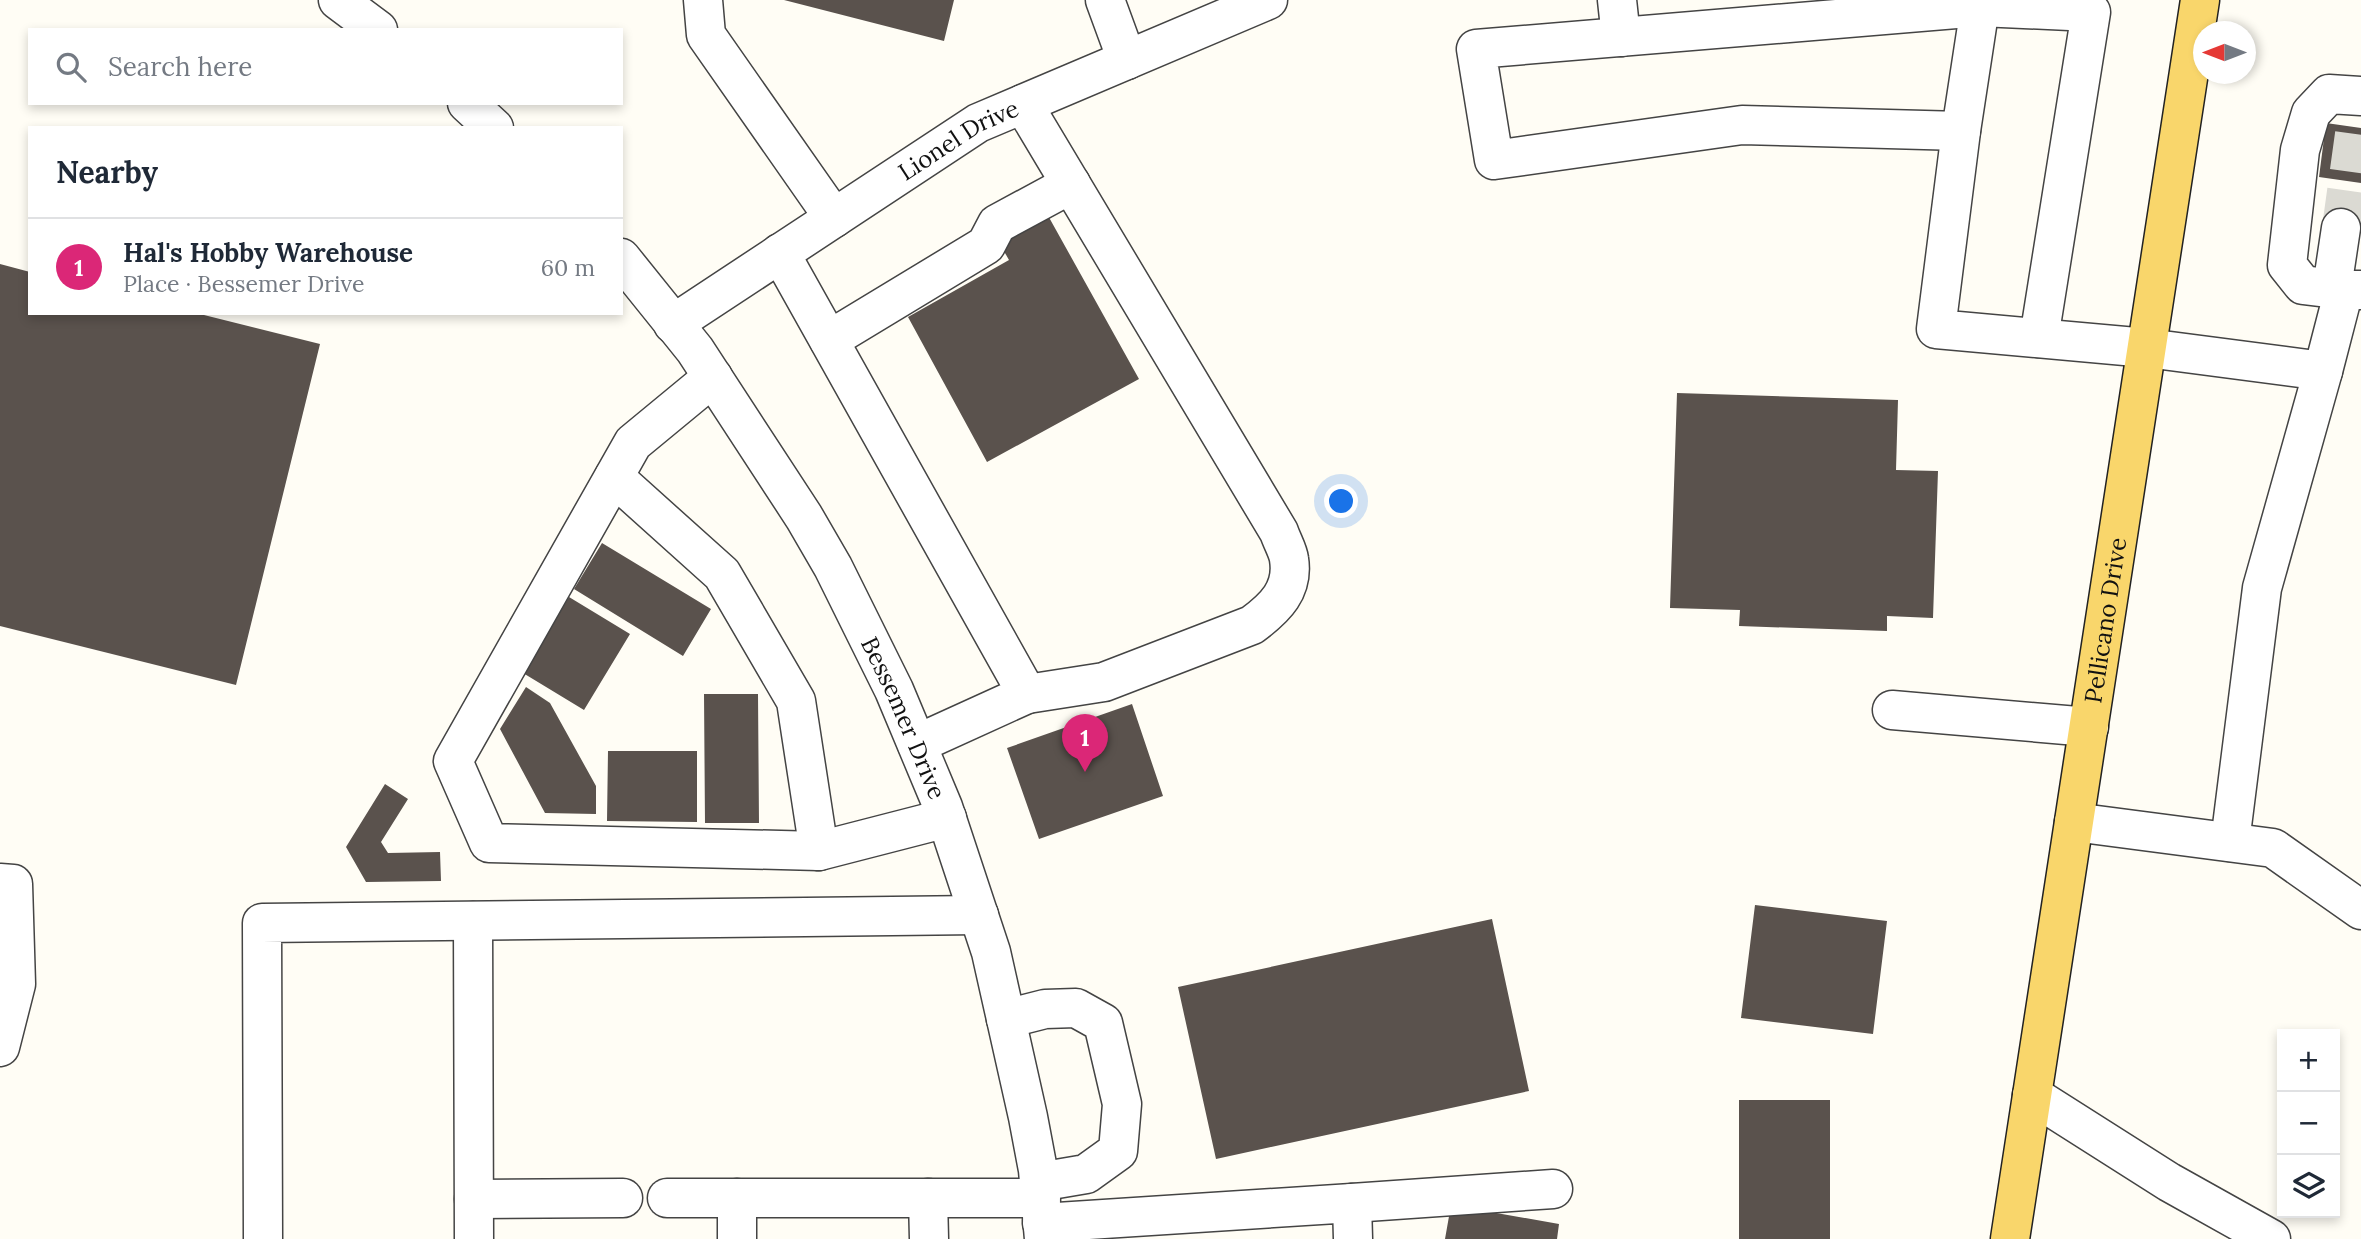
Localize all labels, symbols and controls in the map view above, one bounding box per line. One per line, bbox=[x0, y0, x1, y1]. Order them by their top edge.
north arrow bbox=[2193, 21, 2256, 84]
search box bbox=[28, 28, 623, 105]
icon: search bbox=[52, 48, 90, 86]
text: Search here bbox=[108, 50, 252, 83]
street label: Lionel Drive bbox=[892, 92, 1023, 187]
text: Nearby bbox=[56, 153, 158, 191]
text: Hal's Hobby Warehouse bbox=[123, 236, 413, 269]
text: 1 bbox=[74, 253, 84, 282]
text: 60 m bbox=[541, 253, 595, 282]
text: Place · Bessemer Drive bbox=[123, 269, 364, 298]
your location bbox=[1324, 484, 1358, 518]
street label: Pellicano Drive bbox=[2077, 535, 2133, 705]
street label: Bessemer Drive bbox=[854, 631, 953, 804]
pin: 1 bbox=[1062, 714, 1108, 772]
map controls bbox=[2277, 1029, 2340, 1218]
button: + bbox=[2277, 1029, 2340, 1092]
button: − bbox=[2277, 1092, 2340, 1155]
button: layers bbox=[2277, 1155, 2340, 1218]

